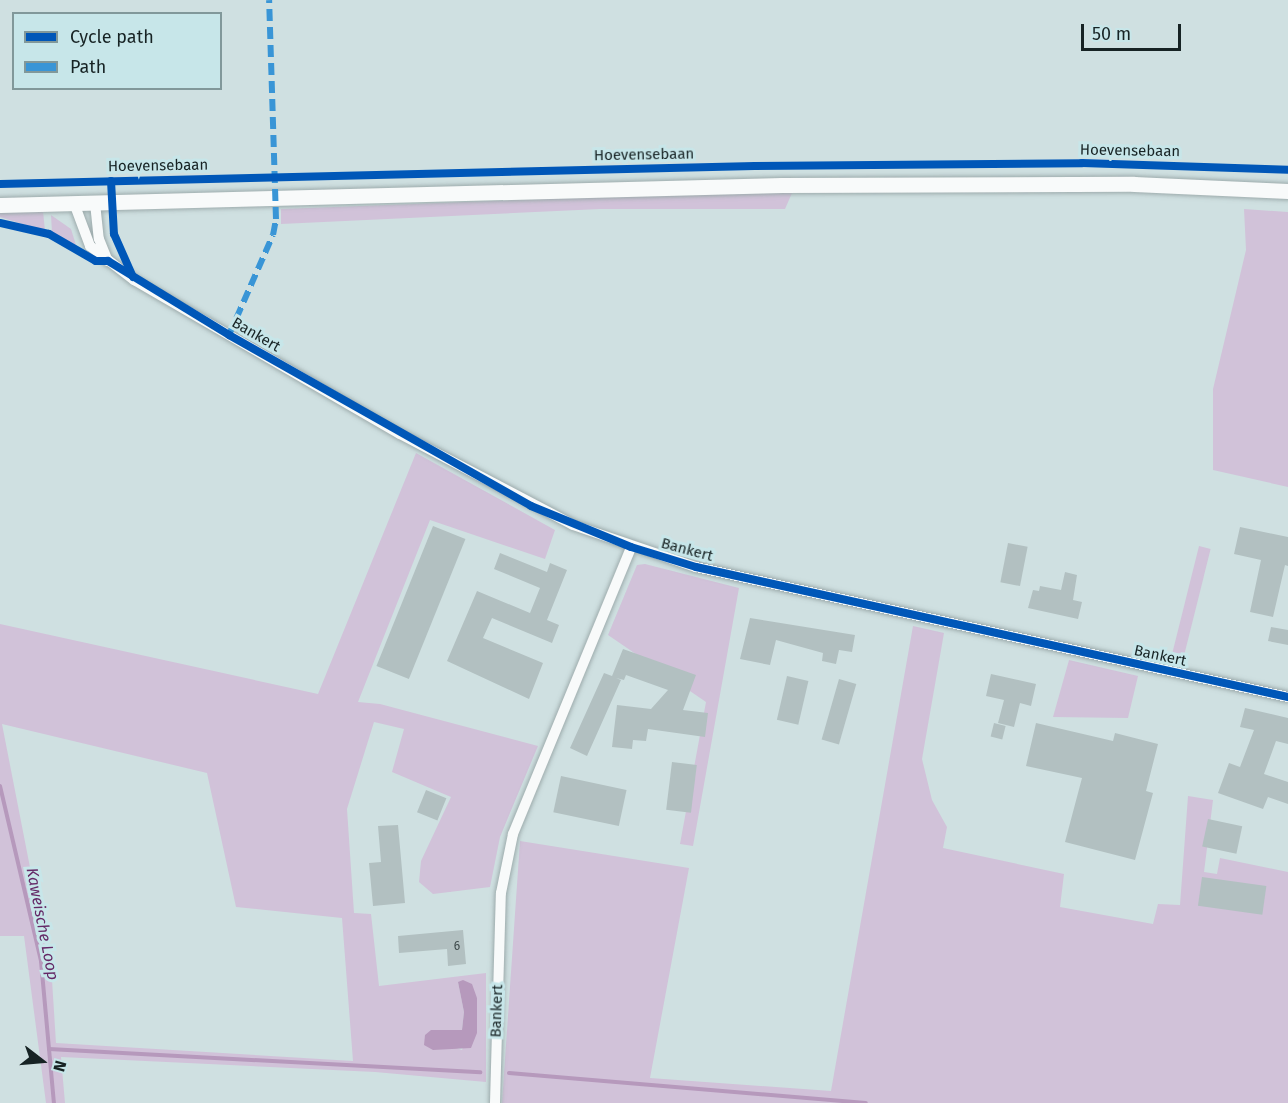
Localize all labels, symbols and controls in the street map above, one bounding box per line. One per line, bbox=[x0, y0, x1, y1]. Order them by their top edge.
legend bbox=[12, 12, 222, 90]
scale bar bbox=[1084, 12, 1184, 50]
text: 50 m bbox=[1092, 23, 1131, 45]
text: Cycle path bbox=[70, 26, 154, 48]
text: Path bbox=[70, 56, 106, 78]
street label: Hoevensebaan bbox=[1080, 141, 1180, 161]
street label: Hoevensebaan bbox=[594, 145, 694, 165]
street label: Hoevensebaan bbox=[108, 156, 208, 176]
street label: Bankert bbox=[229, 314, 283, 356]
street label: Bankert bbox=[659, 534, 715, 566]
street label: Bankert bbox=[1132, 642, 1188, 670]
water label: Kaweische Loop bbox=[22, 866, 62, 982]
house number: 6 bbox=[454, 940, 460, 954]
street label: Bankert bbox=[487, 984, 507, 1038]
north arrow bbox=[12, 1031, 72, 1091]
text: N bbox=[49, 1058, 70, 1074]

